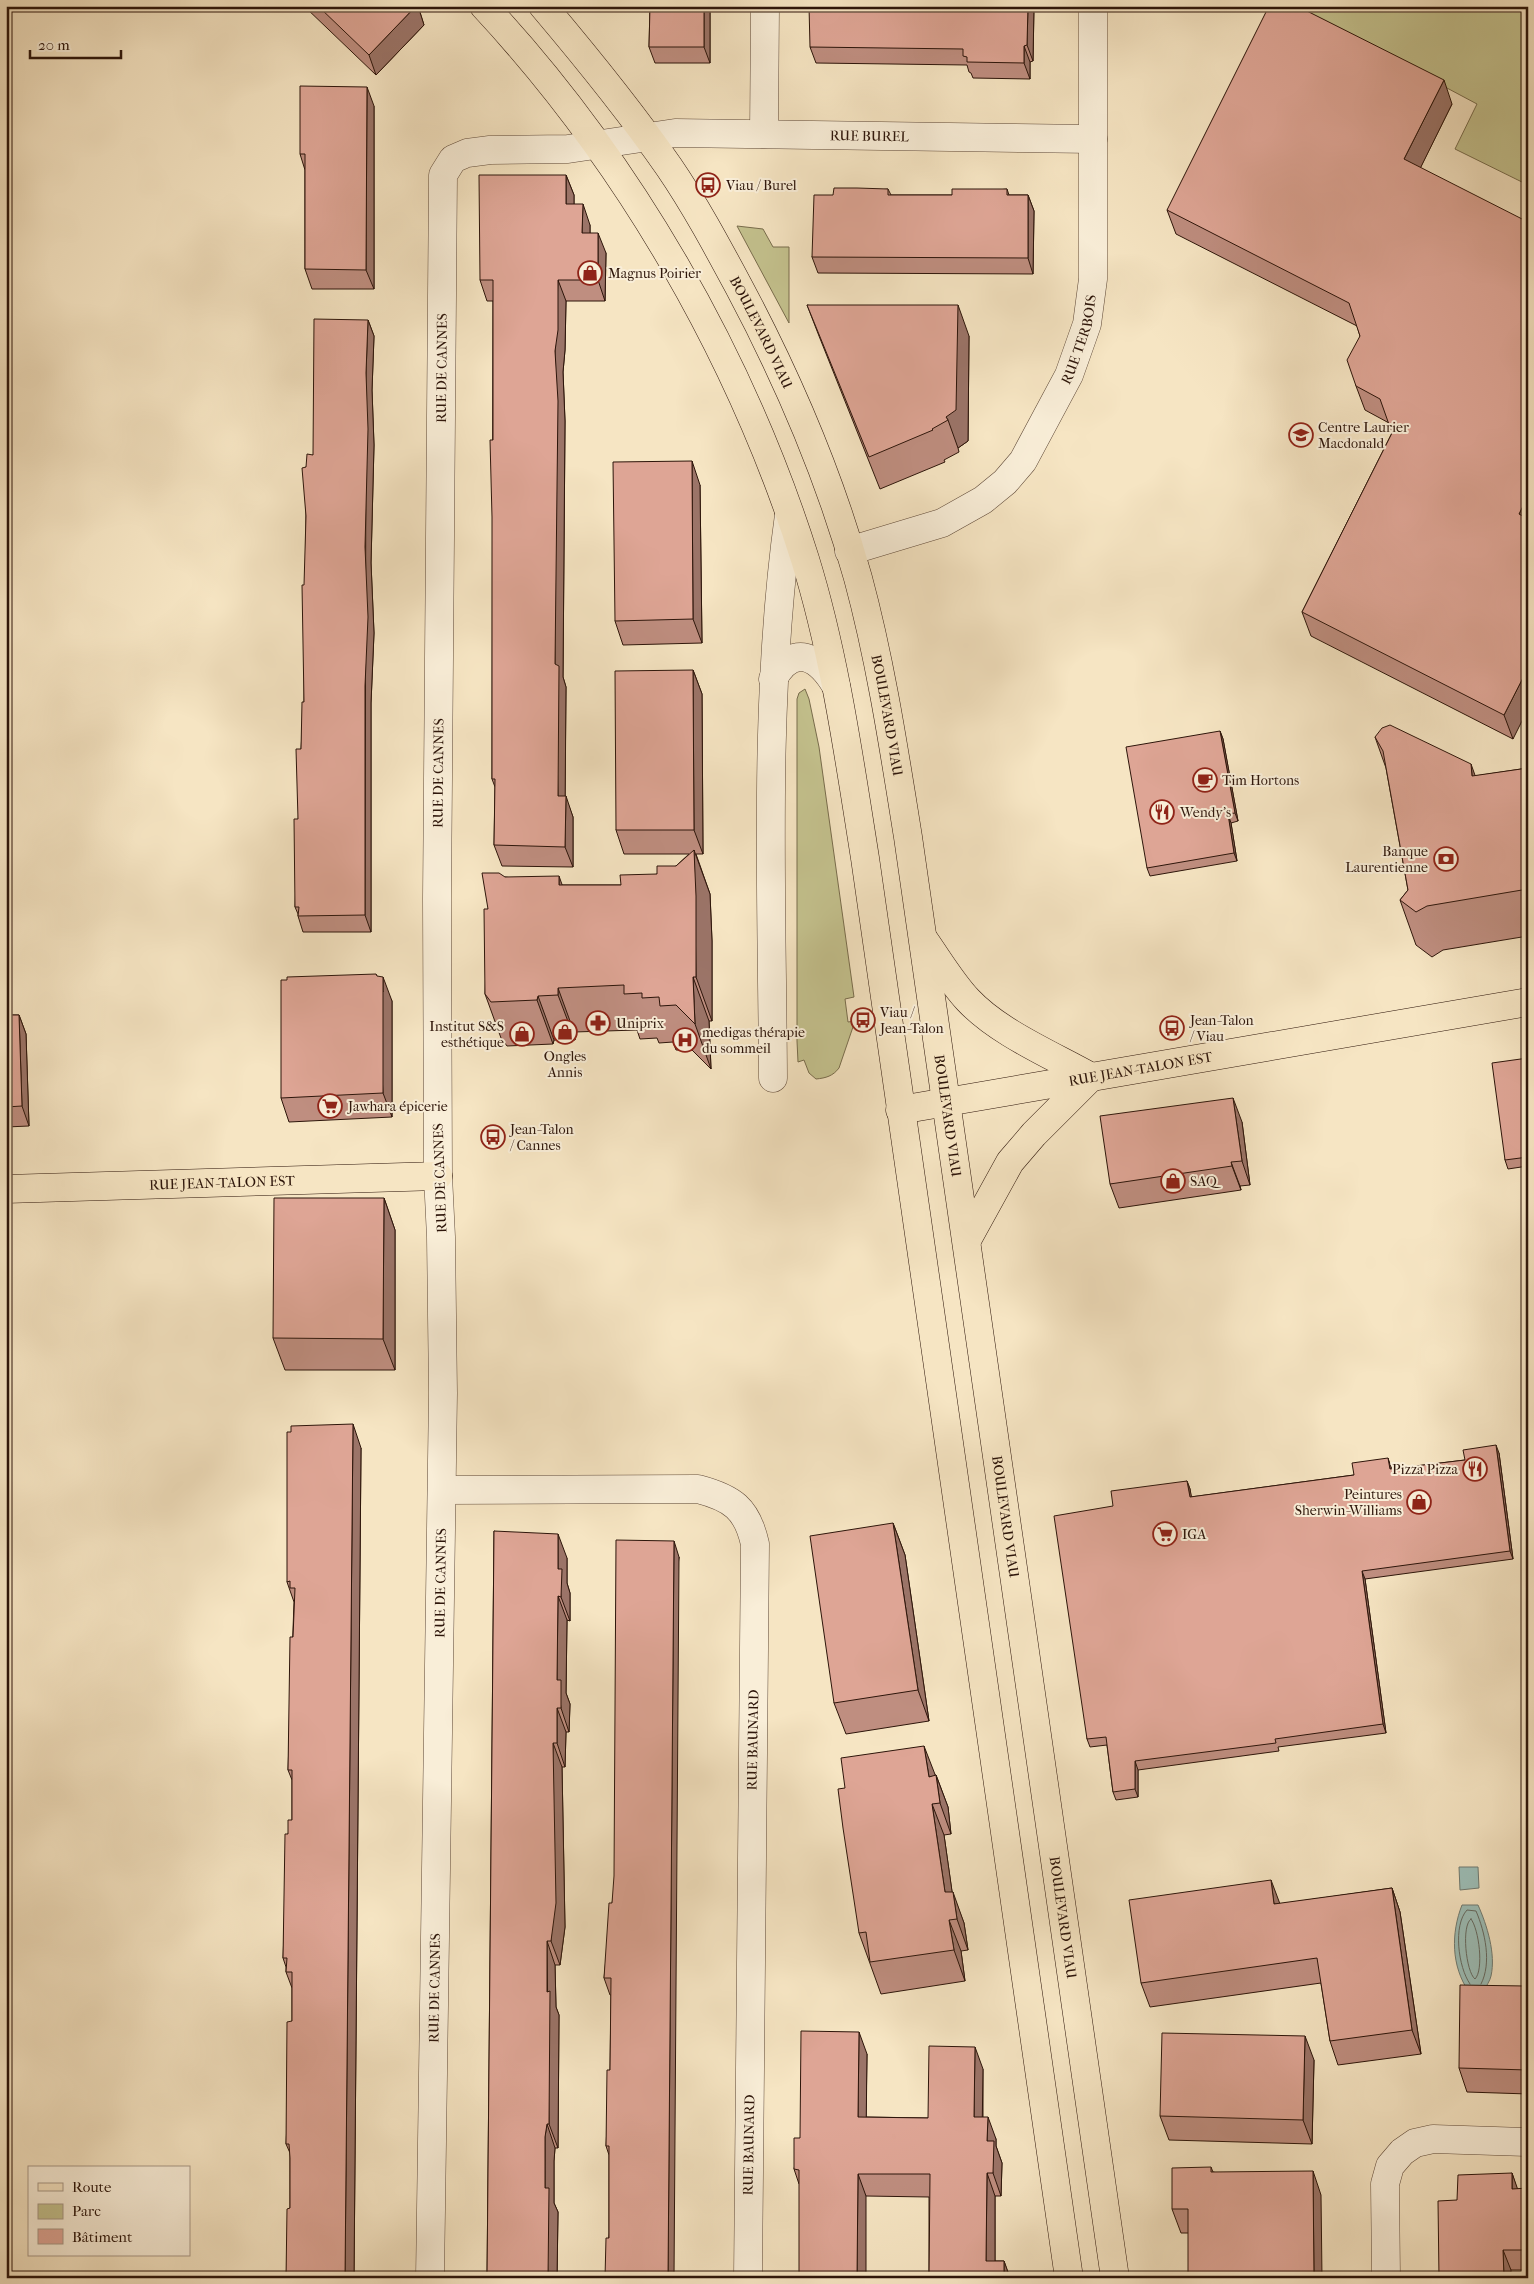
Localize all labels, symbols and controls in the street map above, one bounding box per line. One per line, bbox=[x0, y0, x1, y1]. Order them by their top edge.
scale bar bbox=[30, 28, 121, 60]
text: 20 m bbox=[38, 36, 70, 54]
street label: RUE BUREL bbox=[830, 127, 910, 145]
bus stop icon: Viau / Burel bbox=[695, 172, 721, 198]
place label: Viau / Burel bbox=[725, 177, 797, 194]
shop icon: Magnus Poirier bbox=[577, 260, 603, 286]
place label: Magnus Poirier bbox=[608, 265, 701, 282]
street label: BOULEVARD VIAU bbox=[726, 273, 796, 391]
street label: RUE TERBOIS bbox=[1057, 293, 1099, 387]
street label: RUE DE CANNES bbox=[432, 313, 450, 423]
place label: Centre Laurier Macdonald bbox=[1318, 419, 1409, 452]
school or university icon: Centre Laurier Macdonald bbox=[1288, 422, 1314, 448]
street label: BOULEVARD VIAU bbox=[868, 653, 907, 778]
street label: RUE DE CANNES bbox=[429, 718, 447, 828]
cafe icon: Tim Hortons bbox=[1192, 767, 1218, 793]
place label: Tim Hortons bbox=[1222, 772, 1299, 789]
restaurant icon: Wendy's bbox=[1149, 799, 1175, 825]
place label: Wendy's bbox=[1179, 804, 1231, 821]
place label: Banque Laurentienne bbox=[1345, 843, 1428, 876]
bank icon: Banque Laurentienne bbox=[1433, 846, 1459, 872]
place label: Viau / Jean-Talon bbox=[879, 1004, 944, 1037]
bus stop icon: Viau / Jean-Talon bbox=[850, 1007, 876, 1033]
pharmacy icon: Uniprix bbox=[585, 1010, 611, 1036]
place label: Jean-Talon / Viau bbox=[1189, 1012, 1254, 1045]
place label: Uniprix bbox=[616, 1015, 665, 1032]
bus stop icon: Jean-Talon / Viau bbox=[1159, 1015, 1185, 1041]
place label: Institut S&S esthétique bbox=[429, 1018, 504, 1051]
shop icon: Ongles Annis bbox=[552, 1019, 578, 1045]
shop icon: Institut S&S esthétique bbox=[509, 1021, 535, 1047]
place label: medigas thérapie du sommeil bbox=[702, 1024, 805, 1057]
hospital icon: medigas thérapie du sommeil bbox=[672, 1027, 698, 1053]
place label: Ongles Annis bbox=[544, 1048, 586, 1081]
street label: RUE JEAN-TALON EST bbox=[1067, 1048, 1214, 1089]
street label: BOULEVARD VIAU bbox=[931, 1053, 965, 1178]
supermarket icon: Jawhara épicerie bbox=[317, 1093, 343, 1119]
place label: Jawhara épicerie bbox=[347, 1098, 448, 1115]
place label: Jean-Talon / Cannes bbox=[509, 1121, 574, 1154]
street label: RUE DE CANNES bbox=[430, 1123, 450, 1233]
bus stop icon: Jean-Talon / Cannes bbox=[480, 1124, 506, 1150]
shop icon: SAQ bbox=[1160, 1168, 1186, 1194]
street label: RUE JEAN-TALON EST bbox=[149, 1172, 295, 1193]
place label: SAQ bbox=[1190, 1173, 1222, 1190]
street label: BOULEVARD VIAU bbox=[988, 1454, 1023, 1579]
restaurant icon: Pizza Pizza bbox=[1462, 1456, 1488, 1482]
place label: Pizza Pizza bbox=[1392, 1461, 1459, 1478]
place label: Peintures Sherwin-Williams bbox=[1295, 1486, 1402, 1519]
shop icon: Peintures Sherwin-Williams bbox=[1406, 1489, 1432, 1515]
supermarket icon: IGA bbox=[1152, 1521, 1178, 1547]
place label: IGA bbox=[1182, 1526, 1207, 1543]
street label: RUE DE CANNES bbox=[431, 1528, 450, 1638]
street label: RUE BAUNARD bbox=[744, 1689, 762, 1791]
street label: BOULEVARD VIAU bbox=[1046, 1855, 1080, 1980]
street label: RUE DE CANNES bbox=[425, 1933, 444, 2043]
street label: RUE BAUNARD bbox=[740, 2094, 758, 2196]
legend bbox=[28, 2166, 190, 2256]
text: Route bbox=[72, 2178, 112, 2196]
text: Parc bbox=[72, 2202, 101, 2220]
text: Bâtiment bbox=[72, 2228, 133, 2246]

